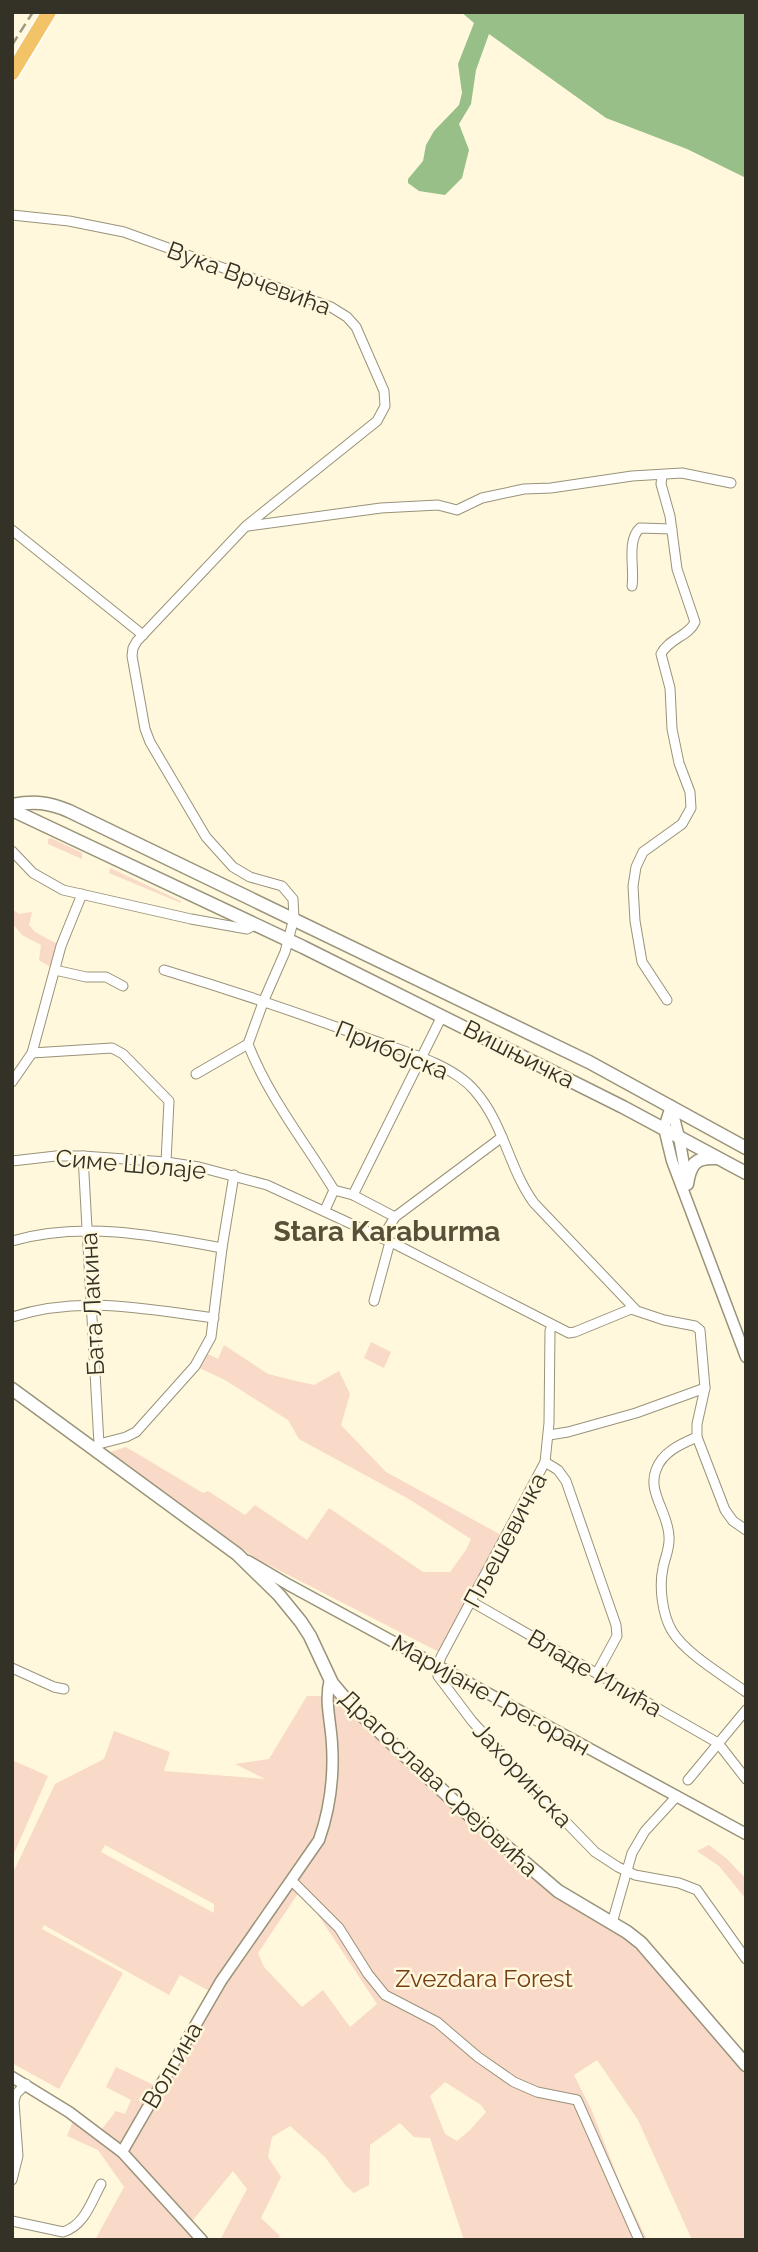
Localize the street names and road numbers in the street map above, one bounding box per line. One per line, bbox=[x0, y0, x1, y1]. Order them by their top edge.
street label: Вука Врчевића bbox=[163, 235, 335, 321]
street label: Прибојска bbox=[331, 1014, 453, 1086]
street label: Вишњичка bbox=[459, 1014, 579, 1094]
street label: Симе Шолаје bbox=[54, 1143, 208, 1185]
street label: Бата Лакина bbox=[74, 1232, 110, 1376]
street label: Пљешевичка bbox=[457, 1468, 553, 1612]
street label: Владе Илића bbox=[523, 1623, 667, 1723]
street label: Маријане Грегоран bbox=[386, 1628, 596, 1762]
street label: Драгослава Срејовића bbox=[334, 1683, 544, 1883]
street label: Јахоринска bbox=[467, 1717, 579, 1833]
street label: Волгина bbox=[136, 2017, 208, 2113]

